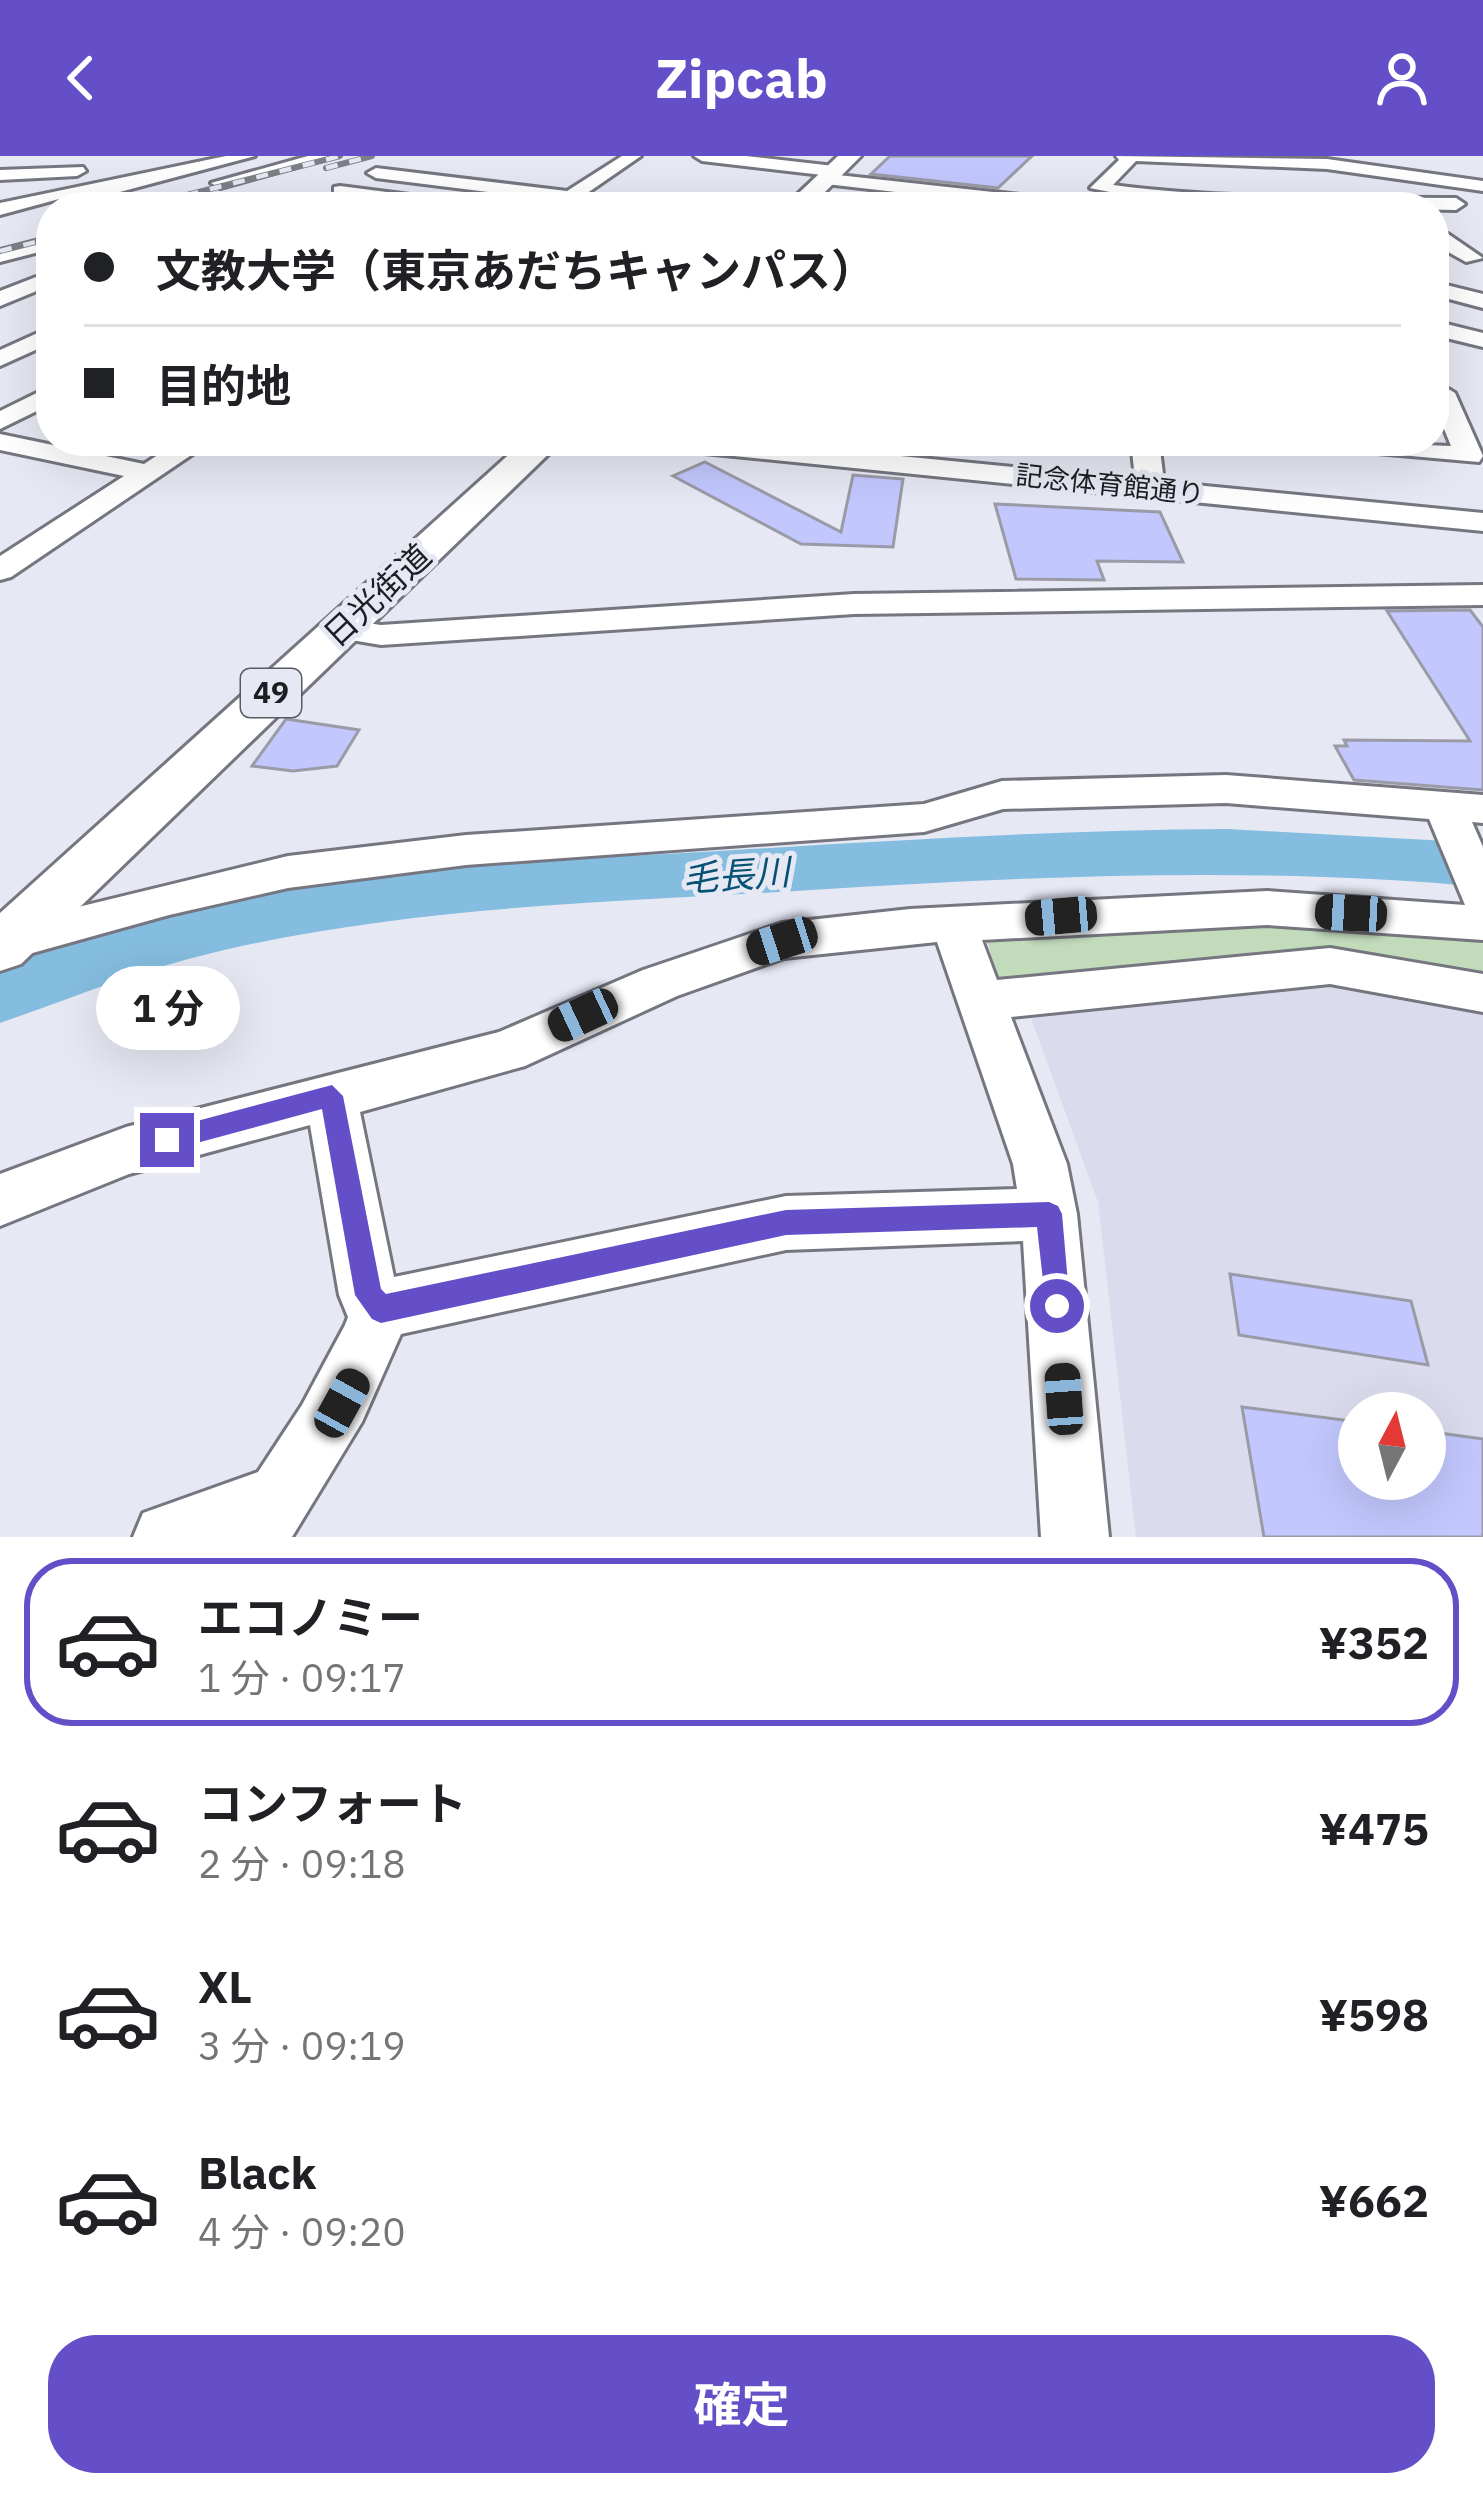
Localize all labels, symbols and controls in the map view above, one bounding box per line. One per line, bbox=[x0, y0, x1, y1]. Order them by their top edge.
text: Zipcab bbox=[655, 43, 828, 113]
icon: back bbox=[48, 45, 114, 111]
icon: person bbox=[1369, 45, 1435, 111]
text: 文教大学（東京あだちキャンパス） bbox=[156, 241, 876, 299]
text: 目的地 bbox=[156, 356, 291, 414]
street label: 記念体育館通り bbox=[1014, 456, 1206, 511]
street label: 日光街道 bbox=[314, 534, 440, 655]
road number: 49 bbox=[241, 669, 301, 717]
water label: 毛長川 bbox=[680, 847, 795, 902]
car bbox=[1314, 893, 1388, 933]
car bbox=[1024, 895, 1098, 937]
car bbox=[742, 913, 822, 969]
callout: 1 分 bbox=[95, 966, 239, 1050]
text: 1 分 bbox=[132, 982, 204, 1033]
car bbox=[543, 983, 623, 1047]
route end bbox=[140, 1113, 194, 1167]
route start bbox=[1030, 1279, 1084, 1333]
car bbox=[1044, 1362, 1084, 1436]
car bbox=[309, 1363, 375, 1443]
north arrow bbox=[1338, 1392, 1446, 1500]
map controls bbox=[1338, 1392, 1446, 1500]
icon: car bbox=[54, 1588, 162, 1696]
text: エコノミー bbox=[198, 1588, 423, 1646]
text: ¥352 bbox=[1319, 1613, 1429, 1671]
text: 1 分 · 09:17 bbox=[198, 1652, 406, 1703]
icon: car bbox=[54, 1774, 162, 1882]
text: コンフォート bbox=[198, 1774, 467, 1832]
text: ¥475 bbox=[1319, 1799, 1429, 1857]
text: 2 分 · 09:18 bbox=[198, 1838, 406, 1889]
text: XL bbox=[198, 1957, 252, 2015]
icon: car bbox=[54, 1960, 162, 2068]
text: ¥598 bbox=[1319, 1985, 1429, 2043]
text: 3 分 · 09:19 bbox=[198, 2020, 406, 2071]
text: Black bbox=[198, 2143, 317, 2201]
icon: car bbox=[54, 2146, 162, 2254]
text: ¥662 bbox=[1319, 2171, 1429, 2229]
text: 4 分 · 09:20 bbox=[198, 2206, 406, 2257]
button: 確定 bbox=[48, 2335, 1435, 2473]

